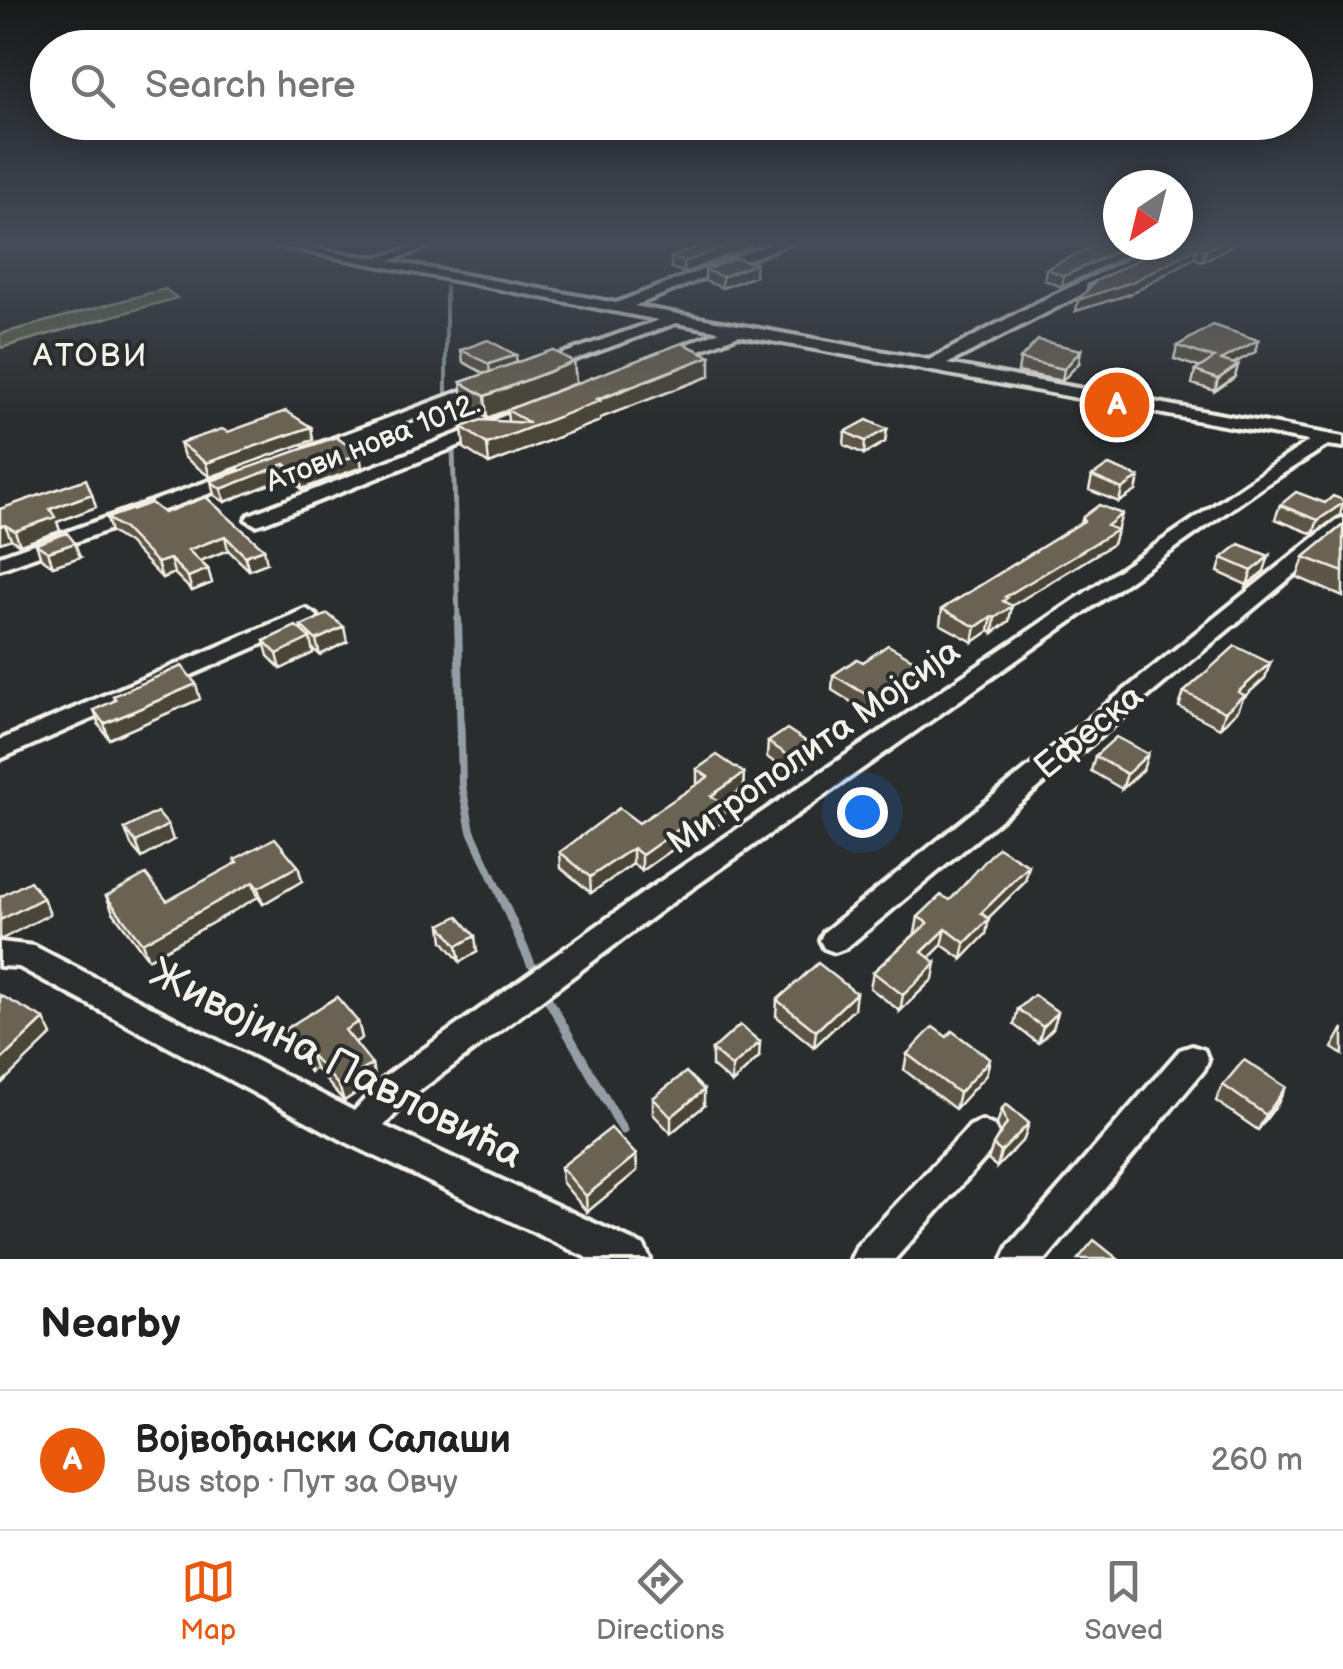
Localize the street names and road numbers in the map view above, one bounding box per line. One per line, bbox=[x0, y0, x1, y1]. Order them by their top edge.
street label: Атови нова 1012. bbox=[260, 386, 485, 501]
street label: Митрополита Мојсија bbox=[659, 630, 969, 864]
street label: Ефеска bbox=[1026, 675, 1152, 789]
street label: Живојина Павловића bbox=[141, 948, 531, 1180]

